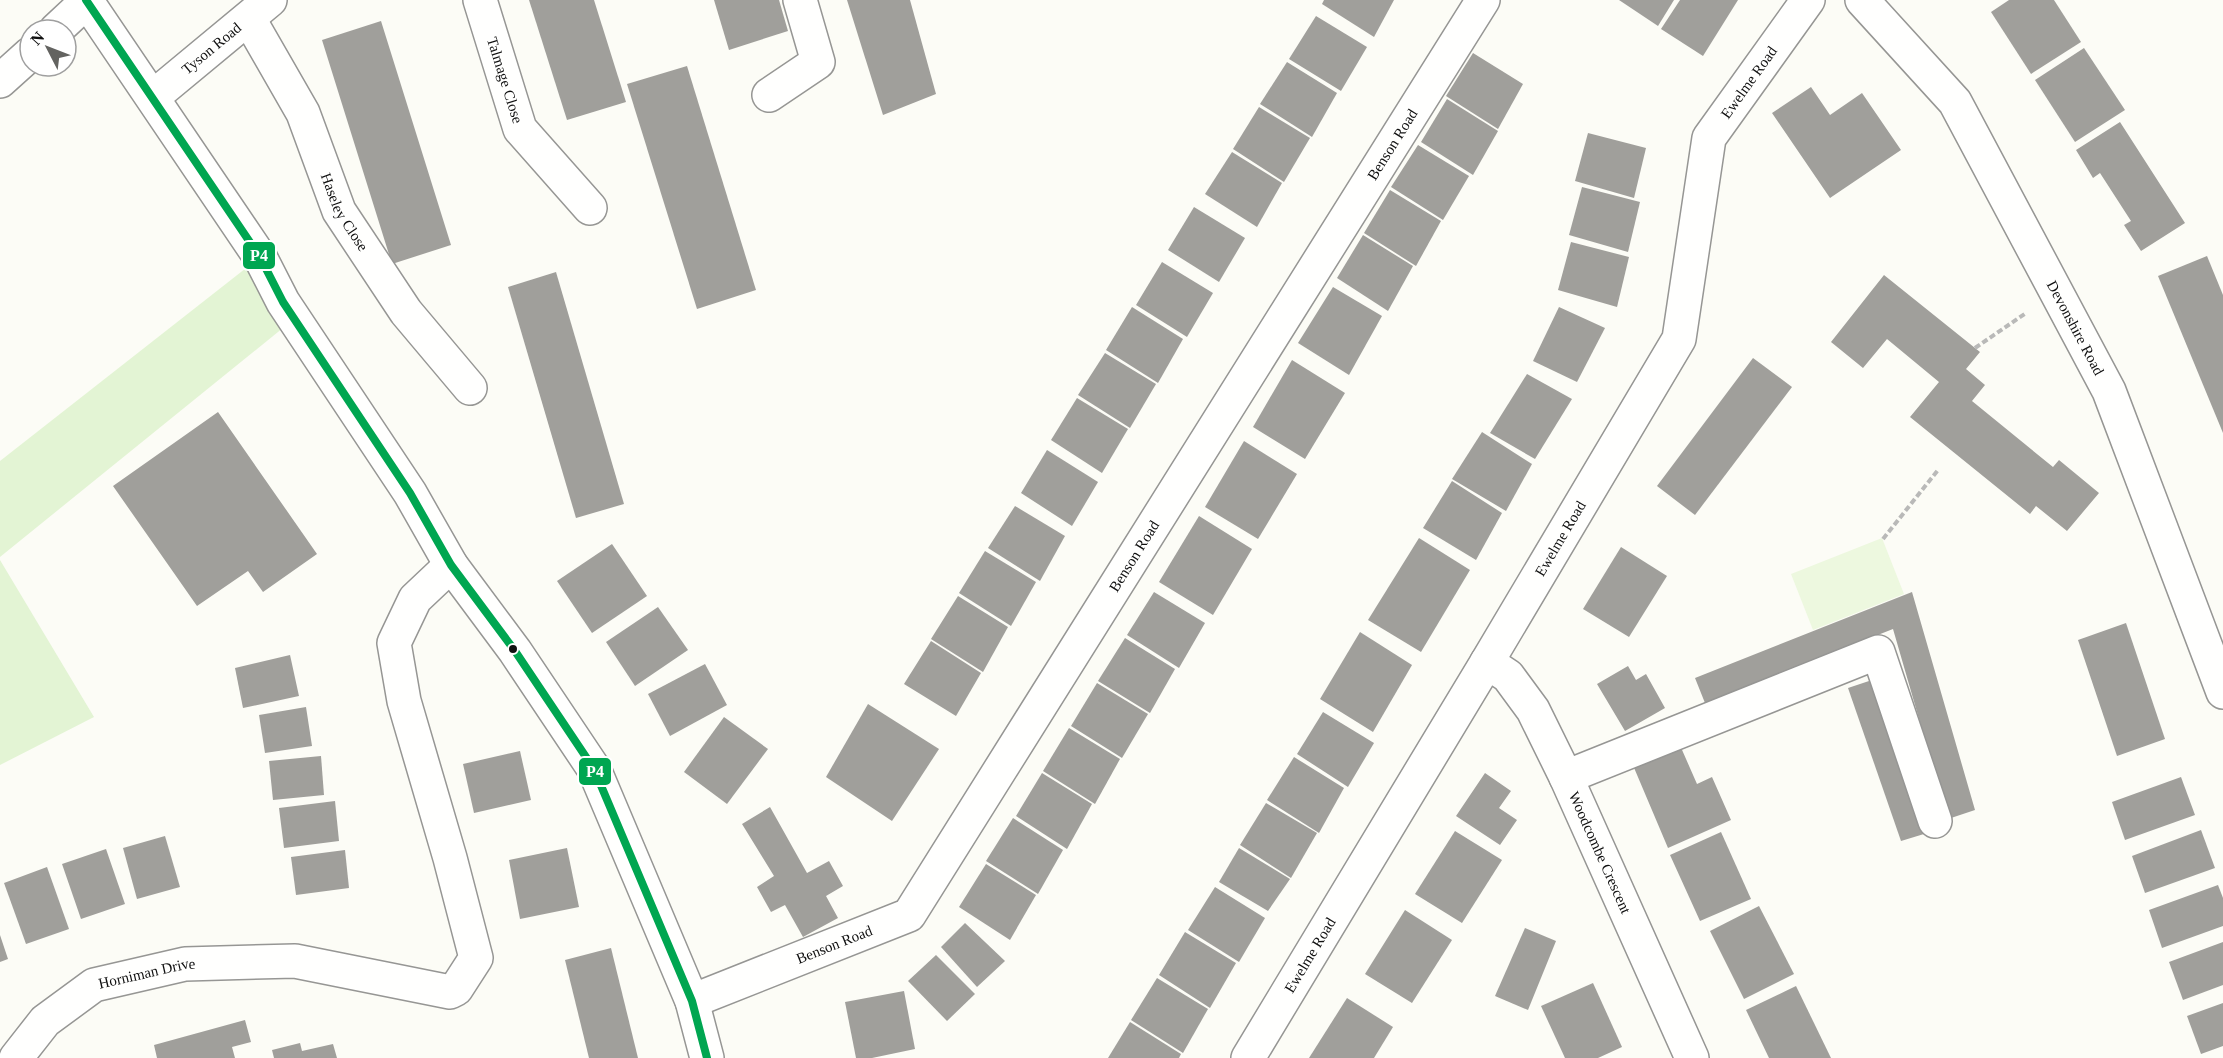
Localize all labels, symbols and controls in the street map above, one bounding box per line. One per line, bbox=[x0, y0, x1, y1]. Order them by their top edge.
north arrow bbox=[18, 18, 78, 78]
street label: Tyson Road bbox=[179, 19, 245, 78]
text: N bbox=[27, 28, 48, 48]
street label: Talmage Close bbox=[484, 35, 526, 126]
street label: Ewelme Road bbox=[1718, 43, 1780, 121]
street label: Benson Road bbox=[1364, 106, 1421, 183]
street label: Haseley Close bbox=[318, 171, 371, 254]
line badge: P4 bbox=[242, 241, 276, 270]
text: P4 bbox=[250, 247, 268, 264]
street label: Devonshire Road bbox=[2044, 278, 2107, 378]
street label: Ewelme Road bbox=[1532, 498, 1589, 579]
street label: Benson Road bbox=[1106, 517, 1163, 595]
unlabelled marker bbox=[507, 643, 519, 655]
line badge: P4 bbox=[578, 757, 612, 786]
text: P4 bbox=[586, 763, 604, 780]
street label: Woodcombe Crescent bbox=[1566, 789, 1635, 917]
street label: Ewelme Road bbox=[1281, 914, 1339, 996]
street label: Benson Road bbox=[794, 922, 875, 967]
street label: Horniman Drive bbox=[97, 955, 196, 992]

